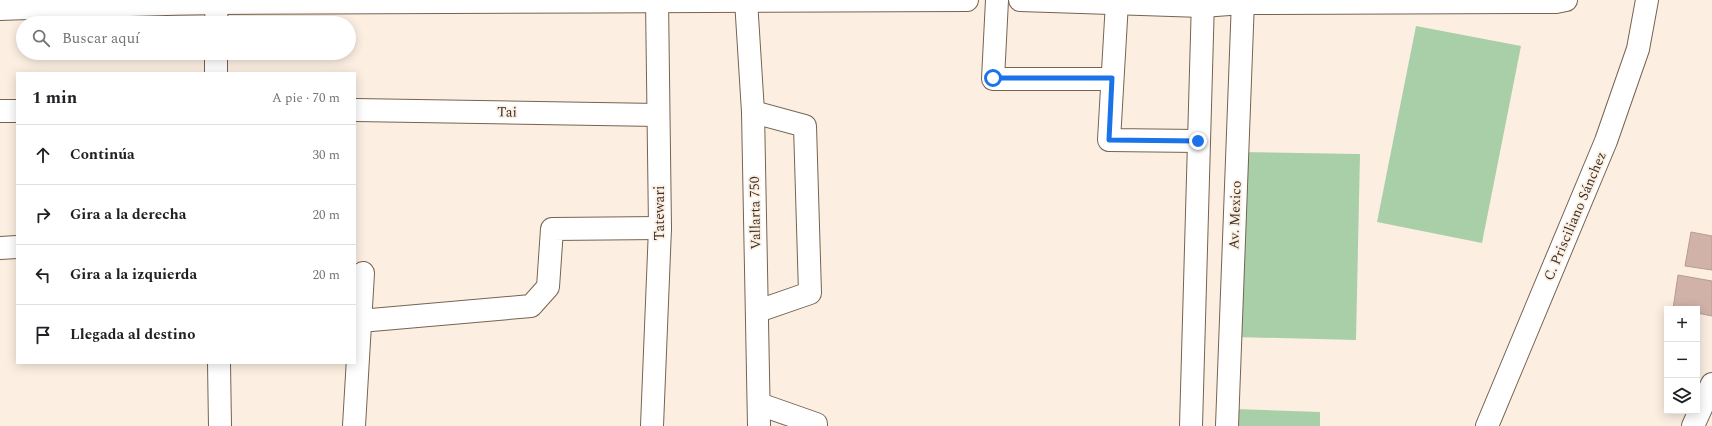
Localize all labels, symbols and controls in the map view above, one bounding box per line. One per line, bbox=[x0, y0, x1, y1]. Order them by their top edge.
search box bbox=[16, 16, 356, 60]
icon: search bbox=[30, 27, 52, 49]
text: Buscar aquí bbox=[62, 27, 140, 50]
route start bbox=[984, 69, 1002, 87]
text: 1 min bbox=[32, 85, 77, 111]
text: A pie · 70 m bbox=[272, 88, 340, 108]
street label: Tai bbox=[497, 101, 517, 123]
route end bbox=[1189, 132, 1207, 150]
text: Continúa bbox=[70, 143, 135, 166]
icon: ahead bbox=[32, 144, 54, 166]
text: 30 m bbox=[313, 145, 340, 165]
street label: C. Prisciliano Sánchez bbox=[1538, 148, 1612, 284]
street label: Vallarta 750 bbox=[744, 176, 766, 250]
street label: Av. Mexico bbox=[1223, 180, 1247, 250]
street label: Tatewari bbox=[649, 186, 670, 240]
text: Gira a la derecha bbox=[70, 203, 186, 226]
icon: right bbox=[32, 204, 54, 226]
text: 20 m bbox=[313, 205, 340, 225]
text: Gira a la izquierda bbox=[70, 263, 197, 286]
icon: left bbox=[32, 264, 54, 286]
text: 20 m bbox=[313, 265, 340, 285]
map controls bbox=[1664, 306, 1700, 414]
button: + bbox=[1664, 306, 1700, 342]
text: Llegada al destino bbox=[70, 323, 195, 346]
icon: arrive bbox=[32, 324, 54, 346]
button: − bbox=[1664, 342, 1700, 378]
button: layers bbox=[1664, 378, 1700, 414]

